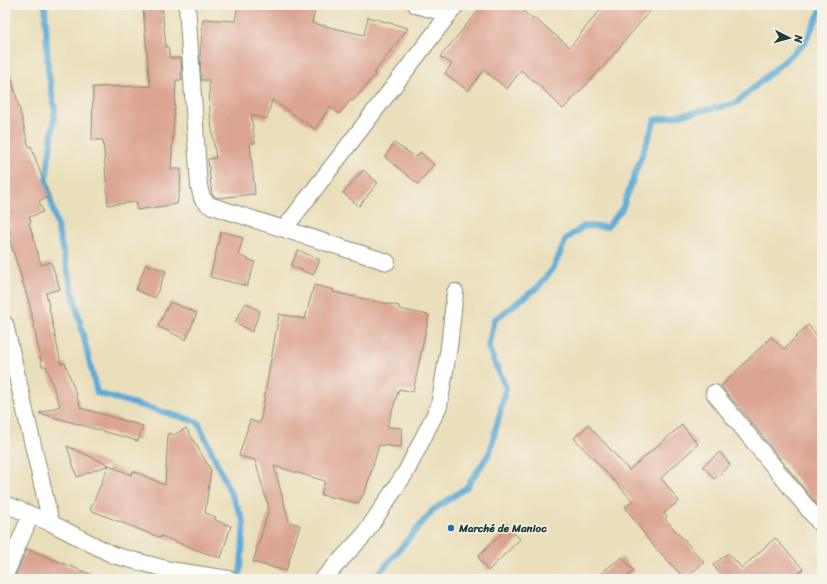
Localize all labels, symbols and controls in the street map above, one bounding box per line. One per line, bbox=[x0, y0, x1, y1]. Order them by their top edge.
north arrow bbox=[769, 18, 809, 58]
text: N bbox=[789, 33, 808, 44]
place label: Marché de Manioc bbox=[458, 519, 547, 538]
marker: Marché de Manioc bbox=[446, 523, 456, 533]

